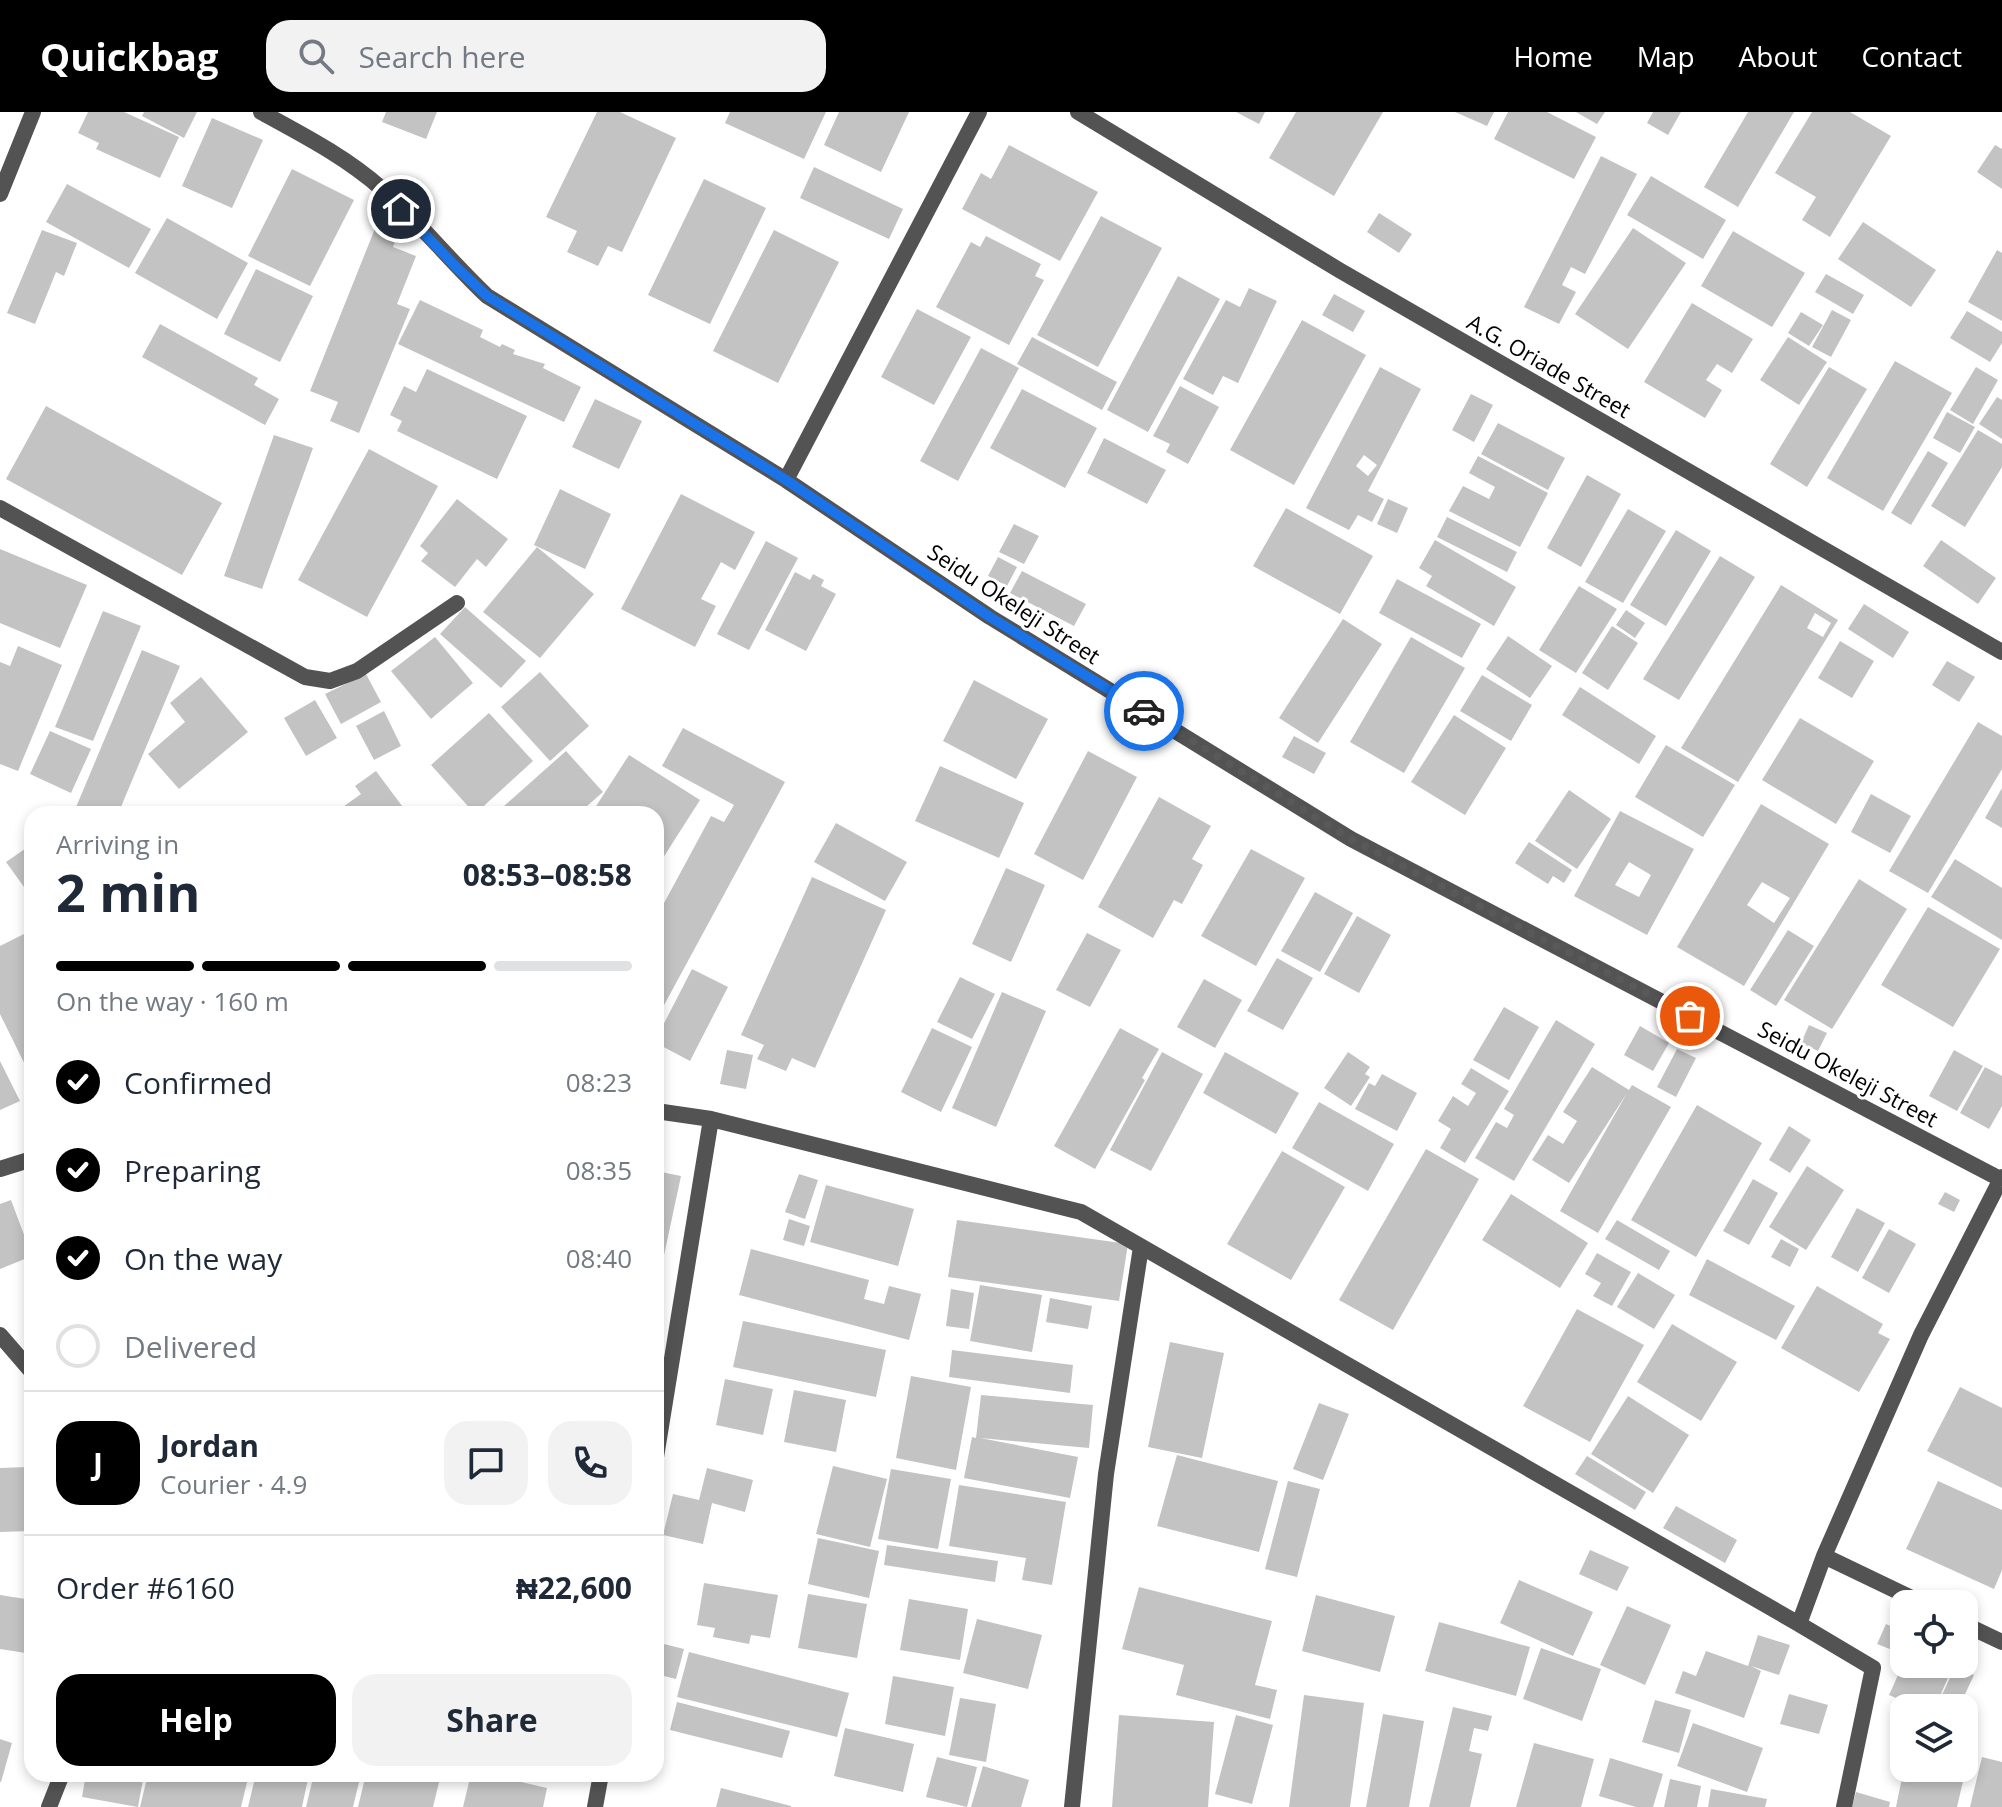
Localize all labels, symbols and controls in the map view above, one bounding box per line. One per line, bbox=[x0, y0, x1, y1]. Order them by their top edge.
search box bbox=[266, 20, 826, 92]
text: Quickbag bbox=[40, 30, 218, 82]
icon: search bbox=[294, 34, 338, 78]
text: Search here bbox=[358, 36, 526, 77]
text: Home bbox=[1514, 37, 1593, 75]
text: Map bbox=[1637, 37, 1695, 75]
text: About bbox=[1739, 37, 1817, 75]
text: Contact bbox=[1861, 37, 1962, 75]
pin bbox=[367, 175, 435, 243]
icon: home bbox=[379, 187, 423, 231]
street label: A.G. Oriade Street bbox=[1462, 306, 1637, 424]
street label: Seidu Okeleji Street bbox=[923, 536, 1107, 670]
courier bbox=[1104, 671, 1184, 751]
icon: car bbox=[1122, 689, 1166, 733]
text: Arriving in bbox=[56, 826, 179, 862]
text: 08:53–08:58 bbox=[463, 854, 632, 895]
text: 2 min bbox=[56, 856, 200, 927]
pin bbox=[1656, 982, 1724, 1050]
text: On the way · 160 m bbox=[56, 983, 289, 1019]
icon: bag bbox=[1668, 994, 1712, 1038]
street label: Seidu Okeleji Street bbox=[1753, 1013, 1944, 1133]
icon: check bbox=[56, 1060, 100, 1104]
text: Confirmed bbox=[124, 1062, 272, 1103]
text: 08:23 bbox=[566, 1064, 632, 1100]
icon: check bbox=[56, 1148, 100, 1192]
text: Preparing bbox=[124, 1150, 261, 1191]
text: 08:35 bbox=[566, 1152, 632, 1188]
icon: check bbox=[56, 1236, 100, 1280]
text: On the way bbox=[124, 1238, 282, 1279]
text: 08:40 bbox=[566, 1240, 632, 1276]
text: Delivered bbox=[124, 1326, 257, 1367]
button: chat bbox=[444, 1421, 528, 1505]
button: phone bbox=[548, 1421, 632, 1505]
text: Jordan bbox=[160, 1425, 259, 1466]
text: J bbox=[93, 1443, 103, 1484]
text: Courier · 4.9 bbox=[160, 1466, 307, 1502]
text: Order #6160 bbox=[56, 1567, 235, 1608]
text: ₦22,600 bbox=[516, 1567, 632, 1608]
map controls bbox=[1890, 1590, 1978, 1782]
button: locate bbox=[1890, 1590, 1978, 1678]
button: Help bbox=[56, 1674, 336, 1766]
button: Share bbox=[352, 1674, 632, 1766]
button: layers bbox=[1890, 1694, 1978, 1782]

